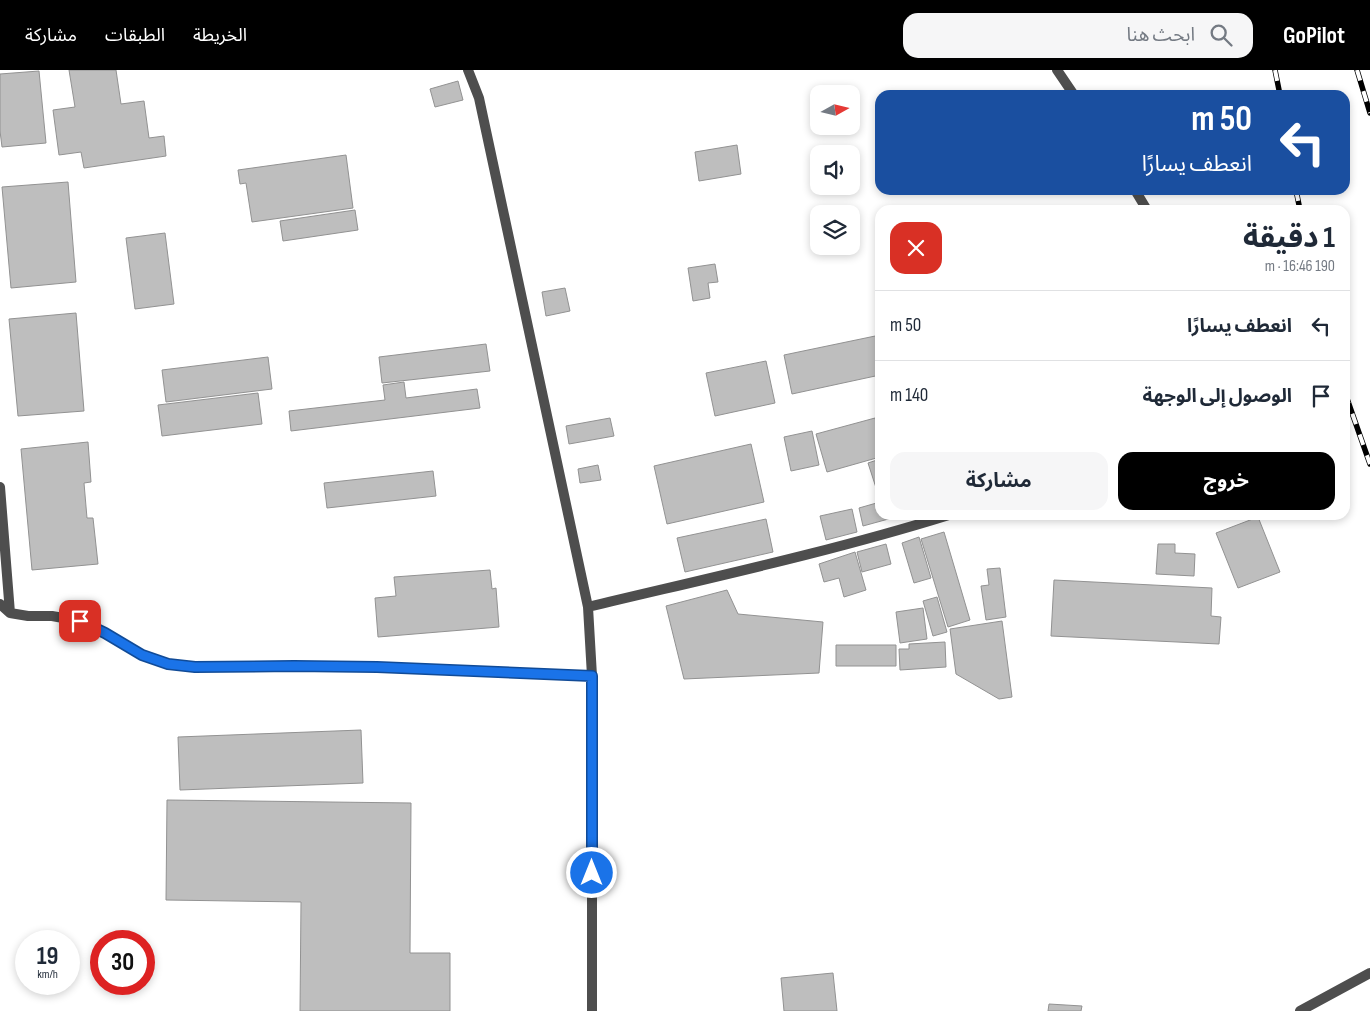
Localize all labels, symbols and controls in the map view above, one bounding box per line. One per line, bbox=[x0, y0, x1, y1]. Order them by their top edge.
search box bbox=[903, 13, 1253, 58]
icon: search bbox=[1207, 21, 1235, 49]
text: GoPilot bbox=[1283, 21, 1345, 50]
text: ابحث هنا bbox=[1126, 24, 1195, 47]
text: مشاركة bbox=[25, 25, 77, 46]
text: الطبقات bbox=[105, 25, 165, 46]
text: الخريطة bbox=[193, 25, 247, 46]
north arrow bbox=[810, 85, 860, 135]
map controls bbox=[810, 85, 860, 255]
text: 50 m bbox=[1191, 98, 1252, 141]
icon: left bbox=[1270, 110, 1335, 175]
button: sound bbox=[810, 145, 860, 195]
text: انعطف يسارًا bbox=[1142, 151, 1252, 178]
button: layers bbox=[810, 205, 860, 255]
text: 1 دقيقة bbox=[1243, 220, 1335, 256]
button: close bbox=[890, 222, 942, 274]
text: 190 m · 16:46 bbox=[1265, 257, 1335, 276]
icon: left bbox=[1307, 312, 1335, 340]
text: 50 m bbox=[890, 314, 921, 337]
text: انعطف يسارًا bbox=[1187, 315, 1292, 338]
icon: arrive bbox=[1307, 382, 1335, 410]
text: 140 m bbox=[890, 384, 928, 407]
text: الوصول إلى الوجهة bbox=[1143, 385, 1292, 408]
button: مشاركة bbox=[890, 452, 1108, 510]
button: خروج bbox=[1118, 452, 1335, 510]
pin bbox=[59, 600, 101, 642]
icon: arrive bbox=[66, 607, 94, 635]
position arrow bbox=[565, 846, 617, 898]
speed limit sign: 30 bbox=[90, 930, 155, 995]
text: 19 bbox=[37, 941, 58, 972]
text: km/h bbox=[37, 967, 58, 982]

